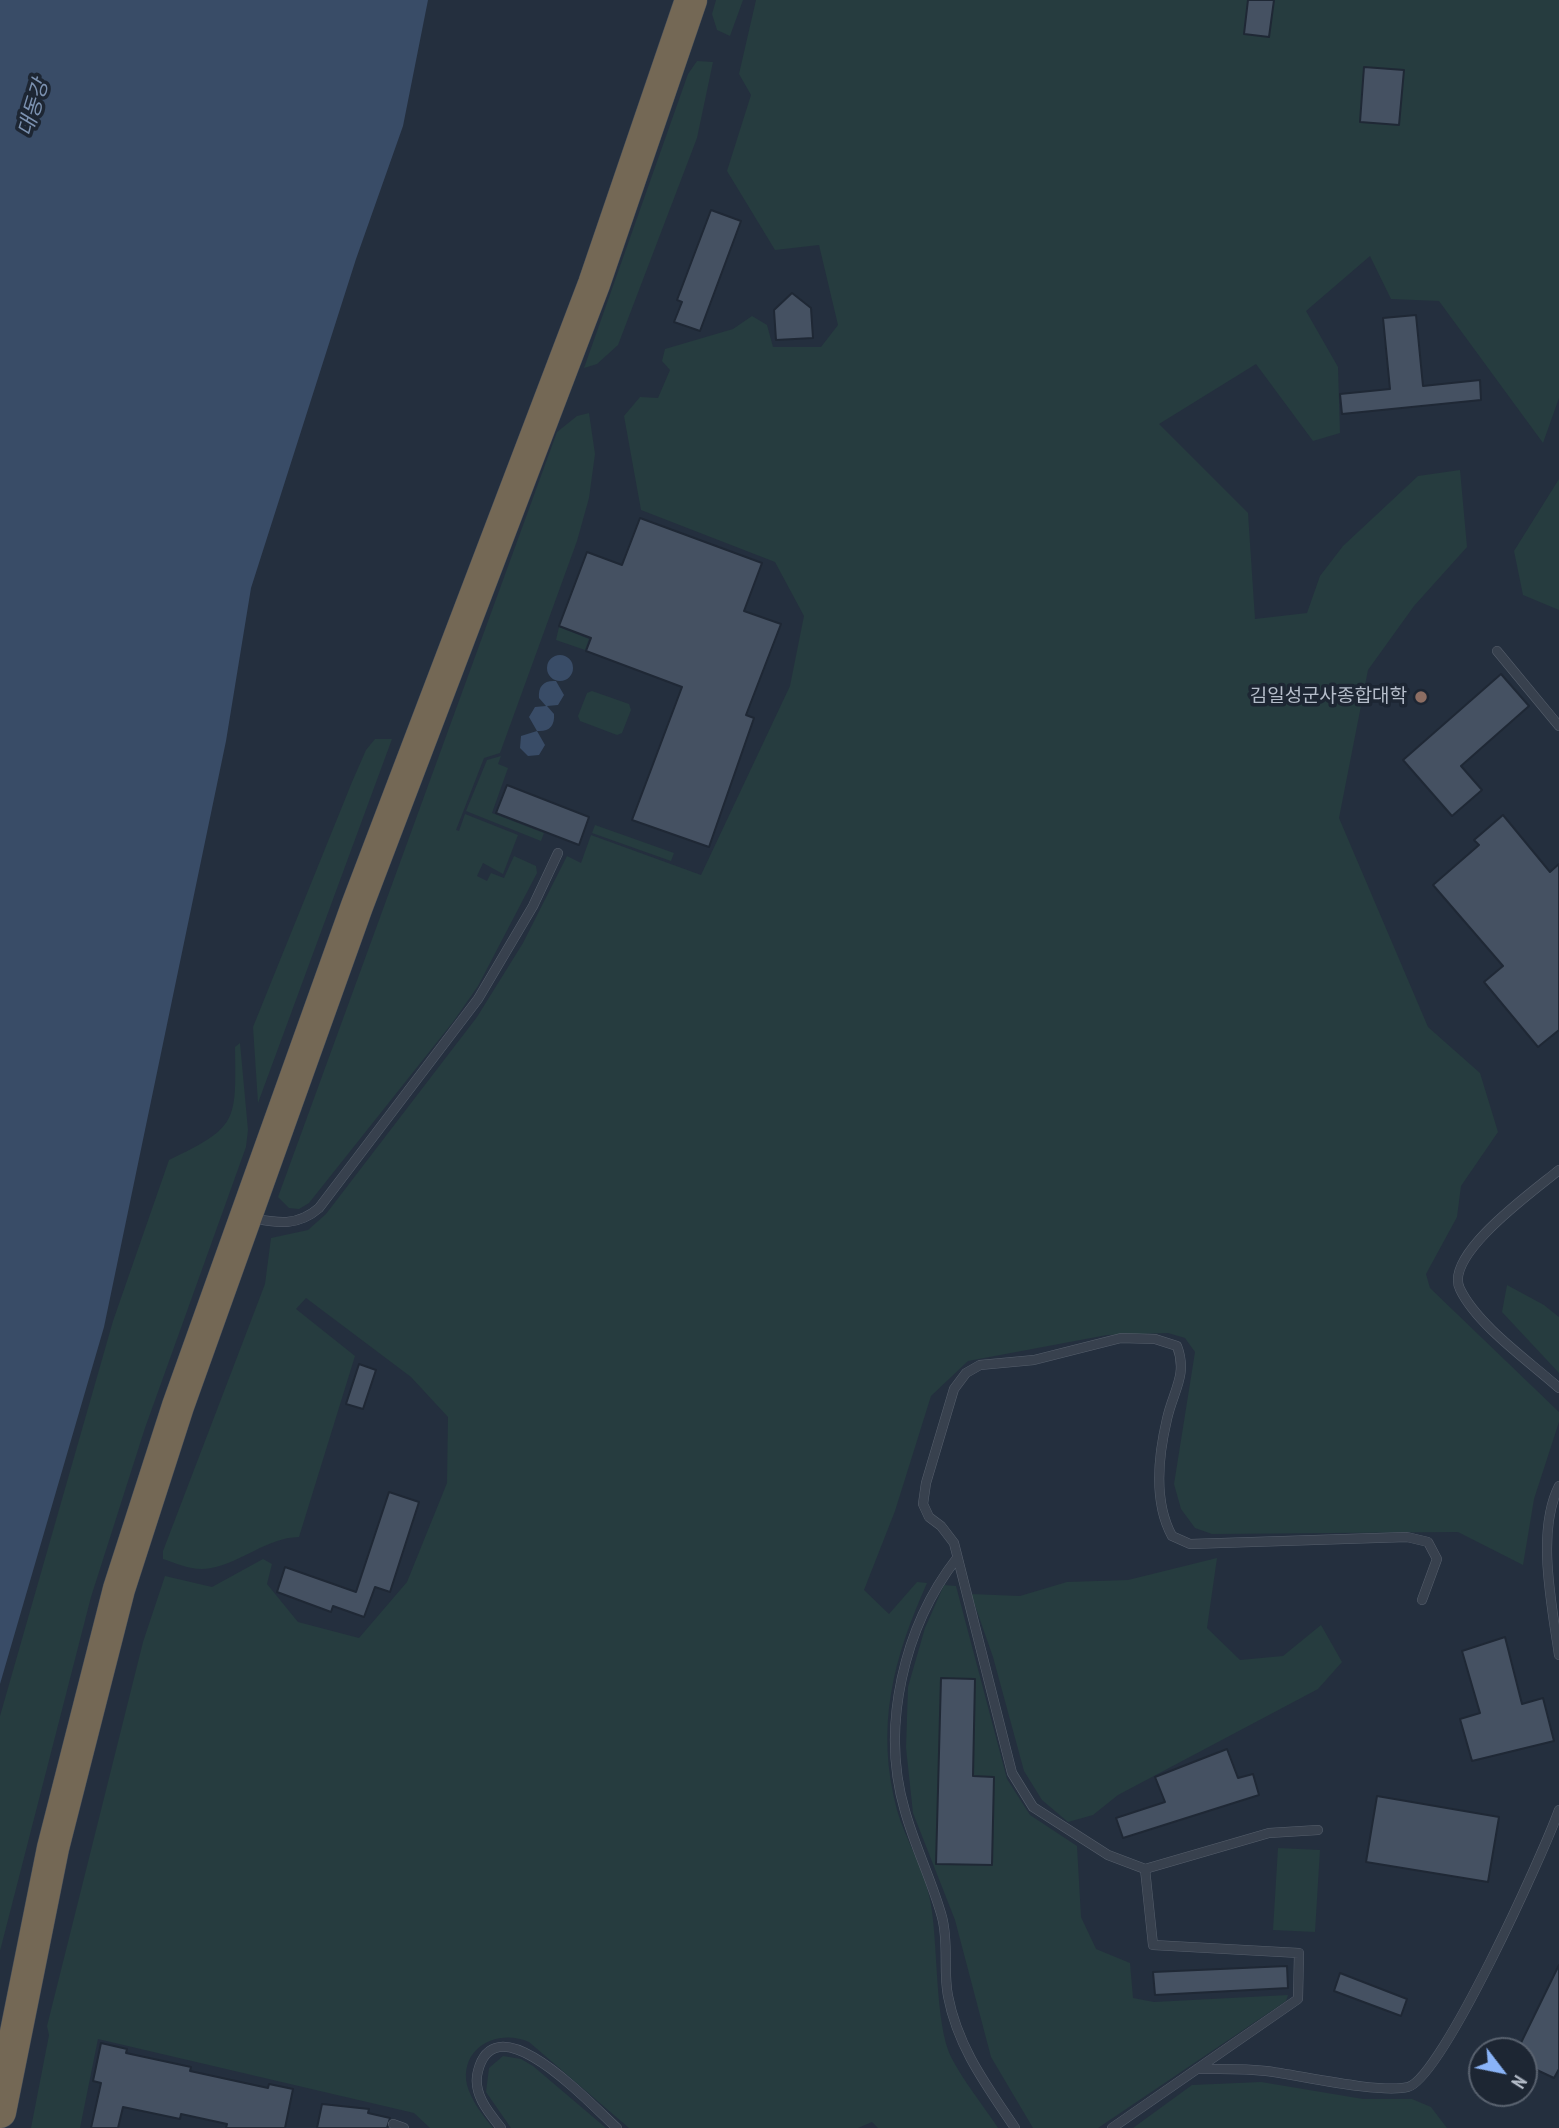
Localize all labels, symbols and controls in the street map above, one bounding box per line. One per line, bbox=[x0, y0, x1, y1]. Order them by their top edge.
water label: 대동강 bbox=[13, 77, 55, 139]
place label: 김일성군사종합대학 bbox=[1250, 686, 1407, 708]
marker: 김일성군사종합대학 bbox=[1413, 689, 1429, 705]
north arrow bbox=[1468, 2037, 1538, 2107]
text: N bbox=[1506, 2071, 1532, 2093]

